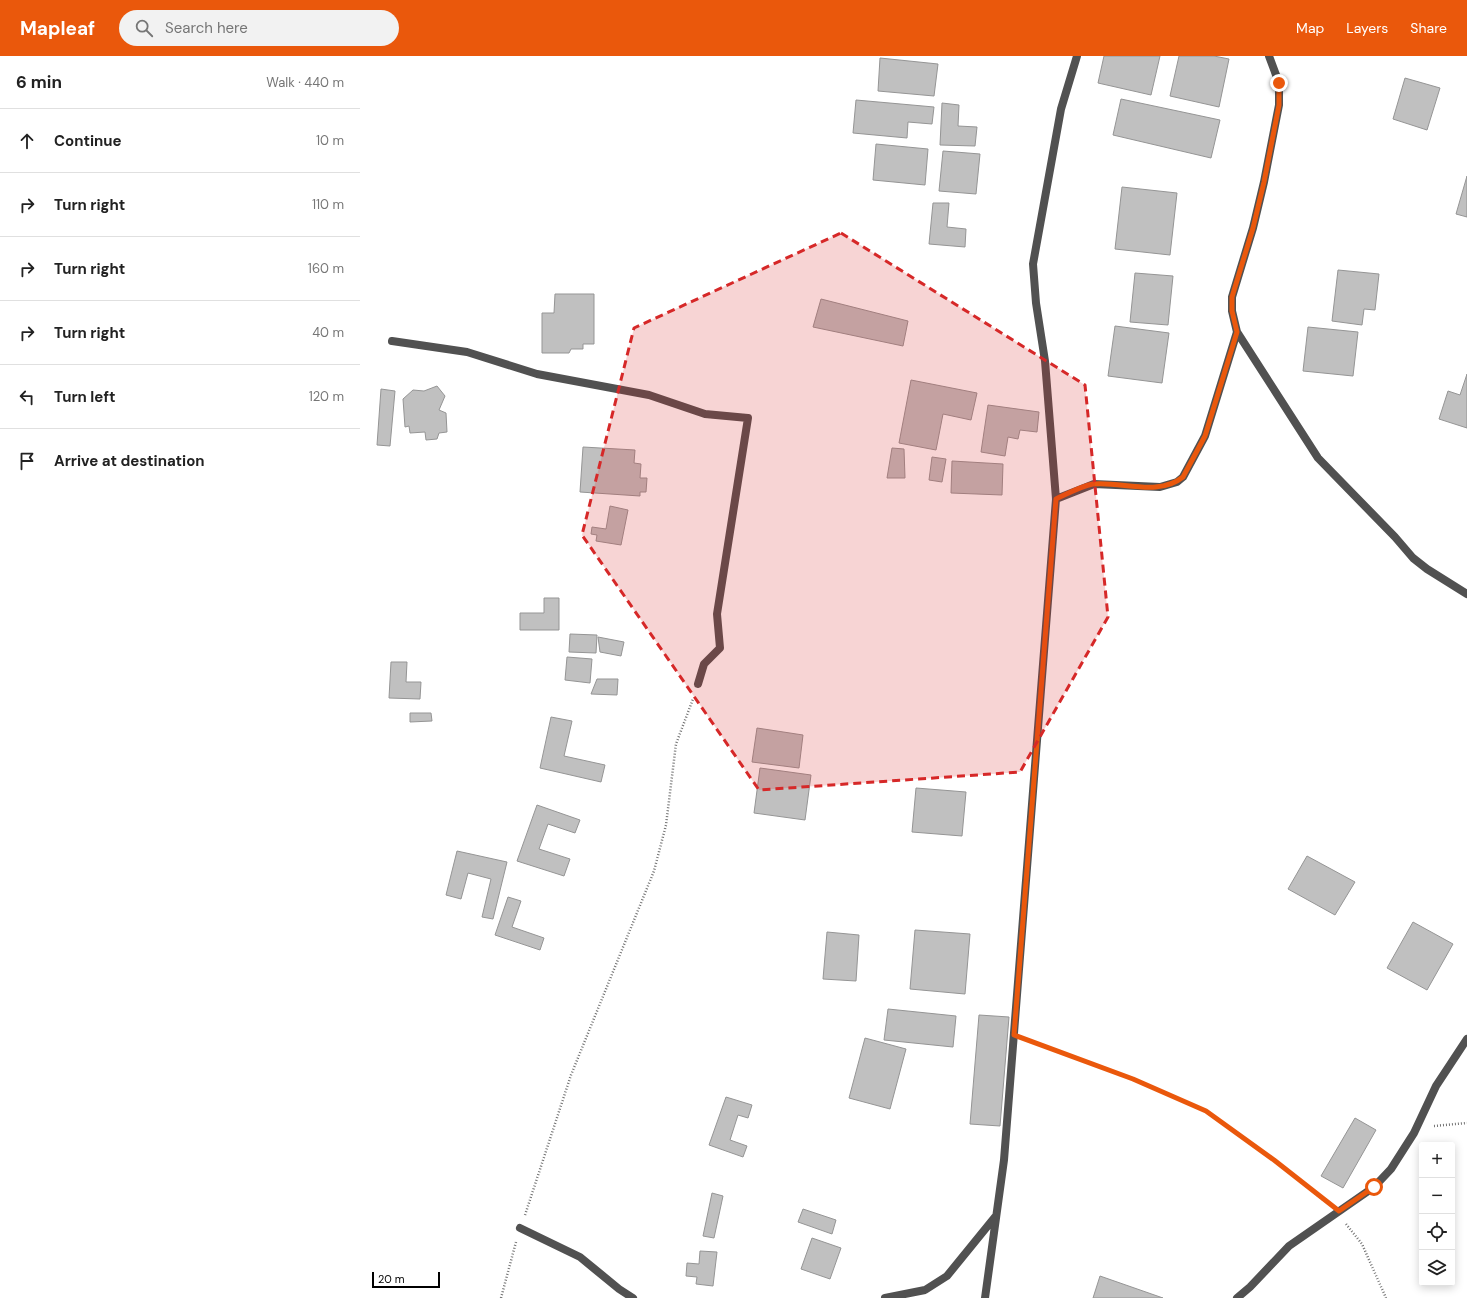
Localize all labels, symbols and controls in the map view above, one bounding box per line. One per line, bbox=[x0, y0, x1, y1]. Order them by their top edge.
search box bbox=[119, 10, 399, 46]
text: Mapleaf bbox=[20, 16, 95, 41]
icon: search bbox=[133, 17, 155, 39]
text: Search here bbox=[165, 18, 248, 38]
text: Map bbox=[1296, 19, 1324, 37]
text: Layers bbox=[1346, 19, 1388, 37]
text: Share bbox=[1410, 19, 1447, 37]
text: 6 min bbox=[16, 71, 62, 93]
text: Walk · 440 m bbox=[266, 74, 344, 91]
route end bbox=[1270, 74, 1288, 92]
icon: ahead bbox=[16, 130, 38, 152]
text: Continue bbox=[54, 131, 122, 151]
text: 10 m bbox=[316, 132, 344, 149]
icon: right bbox=[16, 194, 38, 216]
text: Turn right bbox=[54, 195, 125, 215]
text: 110 m bbox=[312, 196, 344, 213]
icon: right bbox=[16, 258, 38, 280]
text: Turn right bbox=[54, 259, 125, 279]
text: 160 m bbox=[308, 260, 344, 277]
icon: right bbox=[16, 322, 38, 344]
text: Turn right bbox=[54, 323, 125, 343]
text: 40 m bbox=[312, 324, 344, 341]
icon: left bbox=[16, 386, 38, 408]
text: Turn left bbox=[54, 387, 115, 407]
text: 120 m bbox=[309, 388, 344, 405]
icon: arrive bbox=[16, 450, 38, 472]
text: Arrive at destination bbox=[54, 451, 205, 471]
map controls bbox=[1419, 1142, 1455, 1286]
button: + bbox=[1419, 1142, 1455, 1178]
route start bbox=[1365, 1178, 1383, 1196]
button: − bbox=[1419, 1178, 1455, 1214]
button: locate bbox=[1419, 1214, 1455, 1250]
button: layers bbox=[1419, 1250, 1455, 1286]
scale bar bbox=[372, 1270, 440, 1289]
text: 20 m bbox=[378, 1272, 404, 1286]

